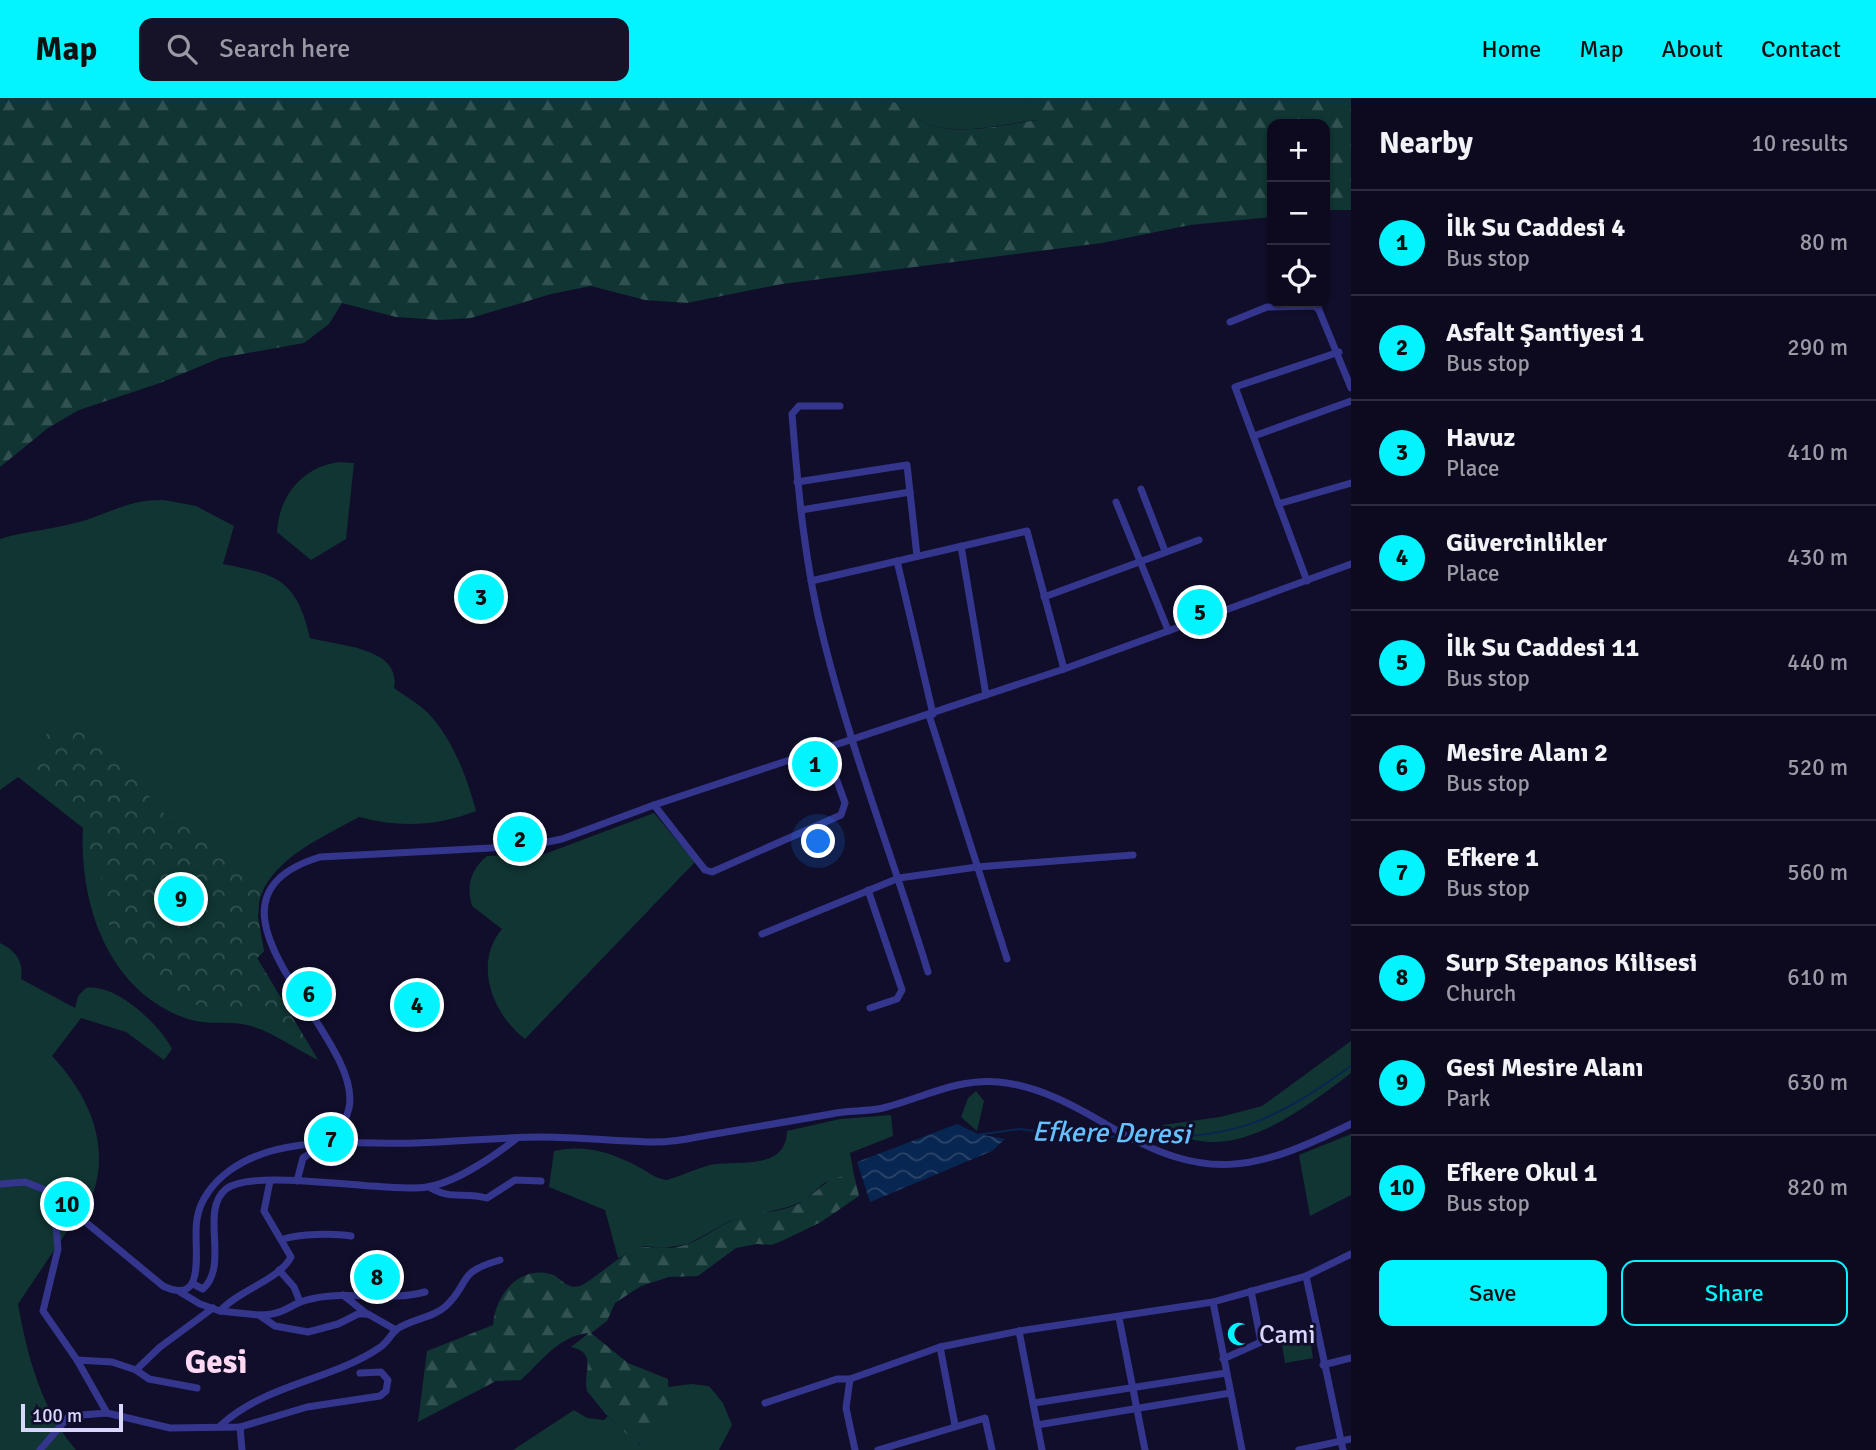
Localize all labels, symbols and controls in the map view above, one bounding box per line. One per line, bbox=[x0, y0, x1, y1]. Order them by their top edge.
search box bbox=[139, 18, 629, 81]
text: Map bbox=[35, 29, 97, 70]
icon: search bbox=[163, 30, 201, 68]
text: Search here bbox=[219, 33, 350, 65]
text: Home bbox=[1481, 34, 1541, 64]
text: Map bbox=[1579, 34, 1624, 64]
text: About bbox=[1662, 34, 1723, 64]
text: Contact bbox=[1761, 34, 1841, 64]
map controls bbox=[1267, 119, 1330, 308]
button: + bbox=[1267, 119, 1330, 182]
text: Nearby bbox=[1379, 125, 1473, 162]
text: 10 results bbox=[1751, 129, 1848, 158]
button: − bbox=[1267, 182, 1330, 245]
text: İlk Su Caddesi 4 bbox=[1446, 212, 1625, 244]
text: 1 bbox=[1396, 228, 1408, 257]
text: 80 m bbox=[1800, 228, 1848, 257]
text: Bus stop bbox=[1446, 244, 1530, 273]
button: locate bbox=[1267, 245, 1330, 308]
text: Asfalt Şantiyesi 1 bbox=[1446, 317, 1644, 349]
text: 2 bbox=[1396, 333, 1408, 362]
text: 290 m bbox=[1787, 333, 1848, 362]
text: Bus stop bbox=[1446, 349, 1530, 378]
text: Havuz bbox=[1446, 422, 1515, 454]
text: 3 bbox=[1396, 438, 1408, 467]
text: 410 m bbox=[1787, 438, 1848, 467]
text: Place bbox=[1446, 454, 1500, 483]
text: Güvercinlikler bbox=[1446, 527, 1607, 559]
text: 4 bbox=[1396, 543, 1408, 572]
text: 430 m bbox=[1787, 543, 1848, 572]
text: Place bbox=[1446, 559, 1500, 588]
pin: 3 bbox=[458, 571, 504, 623]
pin: 5 bbox=[1177, 586, 1223, 638]
text: İlk Su Caddesi 11 bbox=[1446, 632, 1639, 664]
text: 5 bbox=[1396, 648, 1408, 677]
text: 440 m bbox=[1787, 648, 1848, 677]
text: Bus stop bbox=[1446, 664, 1530, 693]
text: Mesire Alanı 2 bbox=[1446, 737, 1608, 769]
pin: 1 bbox=[792, 738, 838, 790]
text: 6 bbox=[1396, 753, 1408, 782]
text: 520 m bbox=[1787, 753, 1848, 782]
text: Bus stop bbox=[1446, 769, 1530, 798]
pin: 2 bbox=[497, 813, 543, 865]
your location bbox=[801, 824, 835, 858]
text: Efkere 1 bbox=[1446, 842, 1539, 874]
text: 7 bbox=[1396, 858, 1408, 887]
text: 560 m bbox=[1787, 858, 1848, 887]
pin: 9 bbox=[158, 873, 204, 925]
text: Bus stop bbox=[1446, 874, 1530, 903]
text: Surp Stepanos Kilisesi bbox=[1446, 947, 1697, 979]
text: 8 bbox=[1396, 963, 1408, 992]
text: 610 m bbox=[1787, 963, 1848, 992]
pin: 6 bbox=[286, 968, 332, 1020]
pin: 4 bbox=[394, 979, 440, 1031]
text: Church bbox=[1446, 979, 1516, 1008]
text: Gesi Mesire Alanı bbox=[1446, 1052, 1643, 1084]
text: 9 bbox=[1396, 1068, 1408, 1097]
text: 630 m bbox=[1787, 1068, 1848, 1097]
text: Park bbox=[1446, 1084, 1490, 1113]
pin: 7 bbox=[308, 1113, 354, 1165]
water label: Efkere Deresi bbox=[1032, 1115, 1193, 1151]
text: Efkere Okul 1 bbox=[1446, 1157, 1598, 1189]
text: 10 bbox=[1390, 1173, 1414, 1202]
text: 820 m bbox=[1787, 1173, 1848, 1202]
pin: 10 bbox=[44, 1178, 90, 1230]
text: Bus stop bbox=[1446, 1189, 1530, 1218]
pin: 8 bbox=[354, 1251, 400, 1303]
button: Save bbox=[1379, 1260, 1607, 1326]
button: Share bbox=[1621, 1260, 1848, 1326]
place label: Cami bbox=[1259, 1319, 1315, 1351]
mosque icon: Cami bbox=[1225, 1320, 1253, 1348]
district label: Gesi bbox=[185, 1342, 247, 1383]
scale bar bbox=[21, 1401, 122, 1433]
text: 100 m bbox=[32, 1404, 82, 1428]

